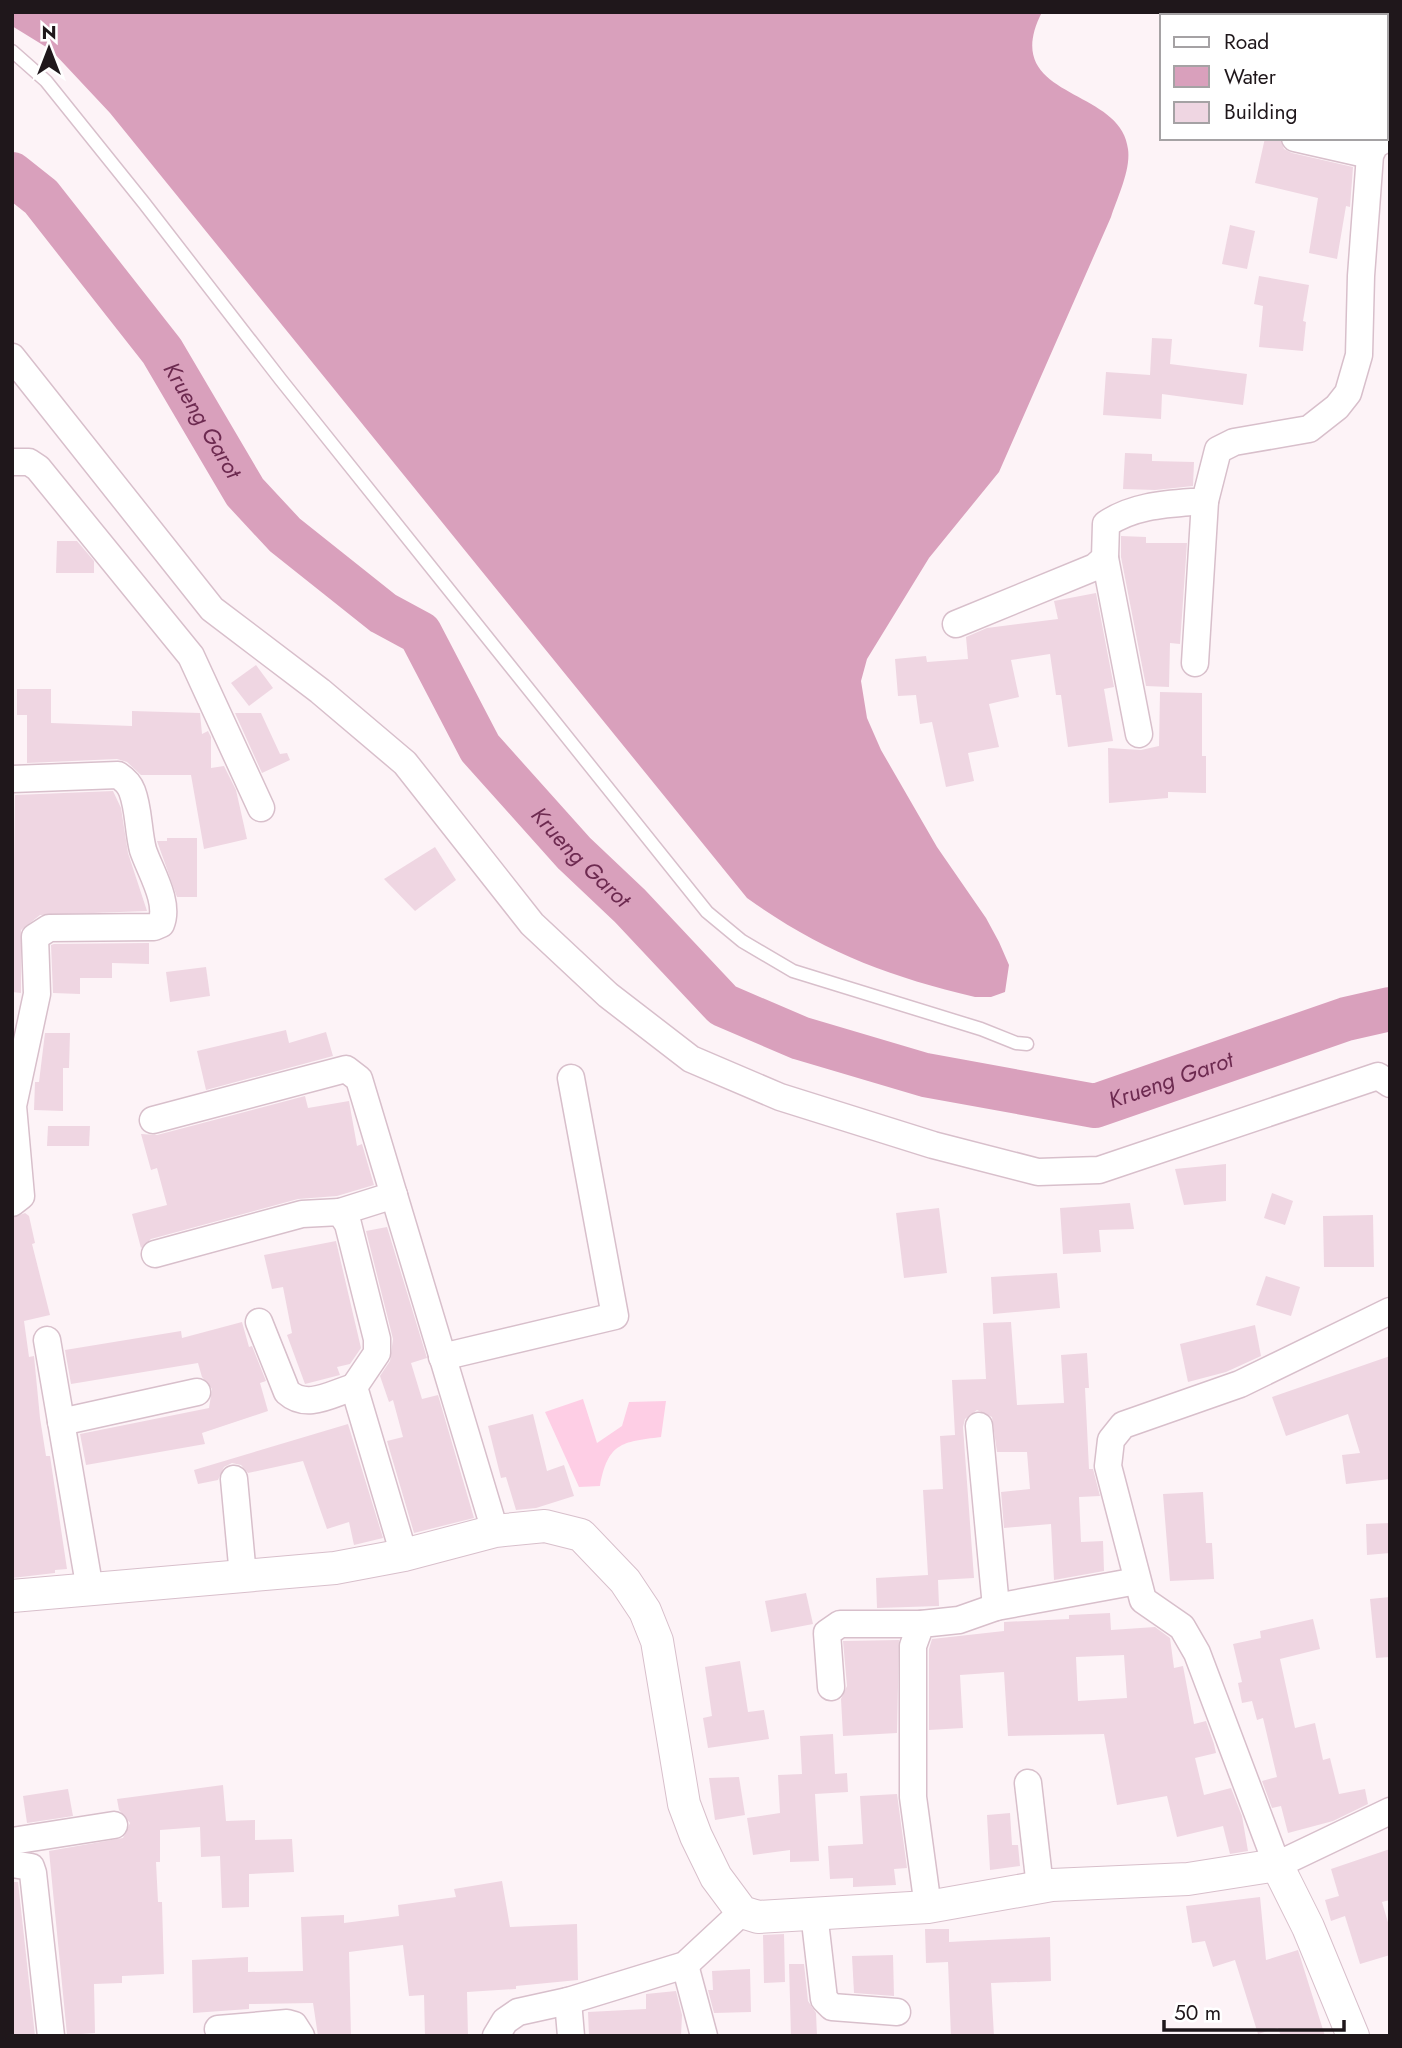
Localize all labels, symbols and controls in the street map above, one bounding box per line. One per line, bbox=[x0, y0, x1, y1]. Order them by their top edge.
north arrow bbox=[14, 14, 84, 84]
legend bbox=[1160, 14, 1388, 140]
text: N bbox=[41, 19, 57, 46]
text: Road bbox=[1224, 27, 1269, 57]
text: Water bbox=[1224, 62, 1277, 92]
text: Building bbox=[1224, 97, 1297, 127]
water label: Krueng Garot bbox=[155, 356, 251, 486]
water label: Krueng Garot bbox=[523, 799, 640, 916]
water label: Krueng Garot bbox=[1104, 1042, 1239, 1117]
scale bar bbox=[1164, 1988, 1344, 2032]
text: 50 m bbox=[1174, 1998, 1221, 2028]

